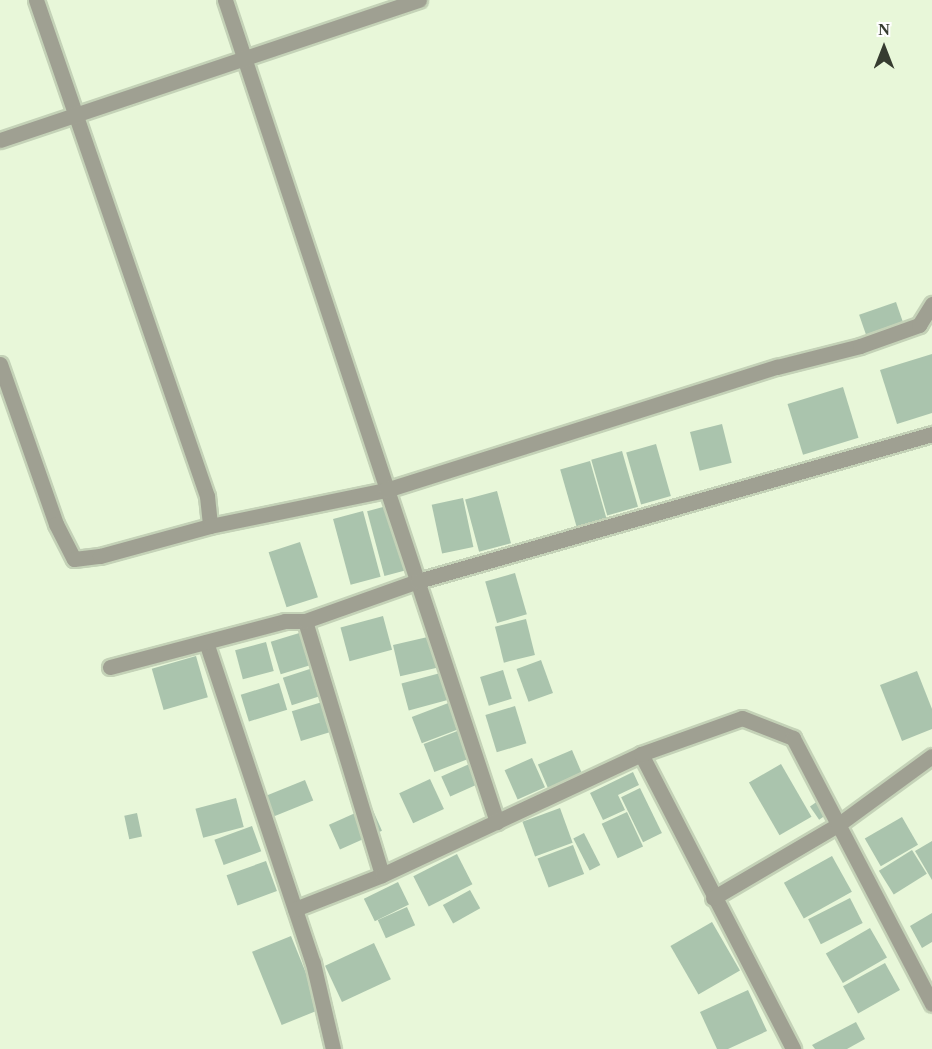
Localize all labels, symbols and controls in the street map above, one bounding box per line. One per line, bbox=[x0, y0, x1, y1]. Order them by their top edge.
north arrow bbox=[854, 18, 914, 78]
text: N bbox=[878, 21, 890, 38]

